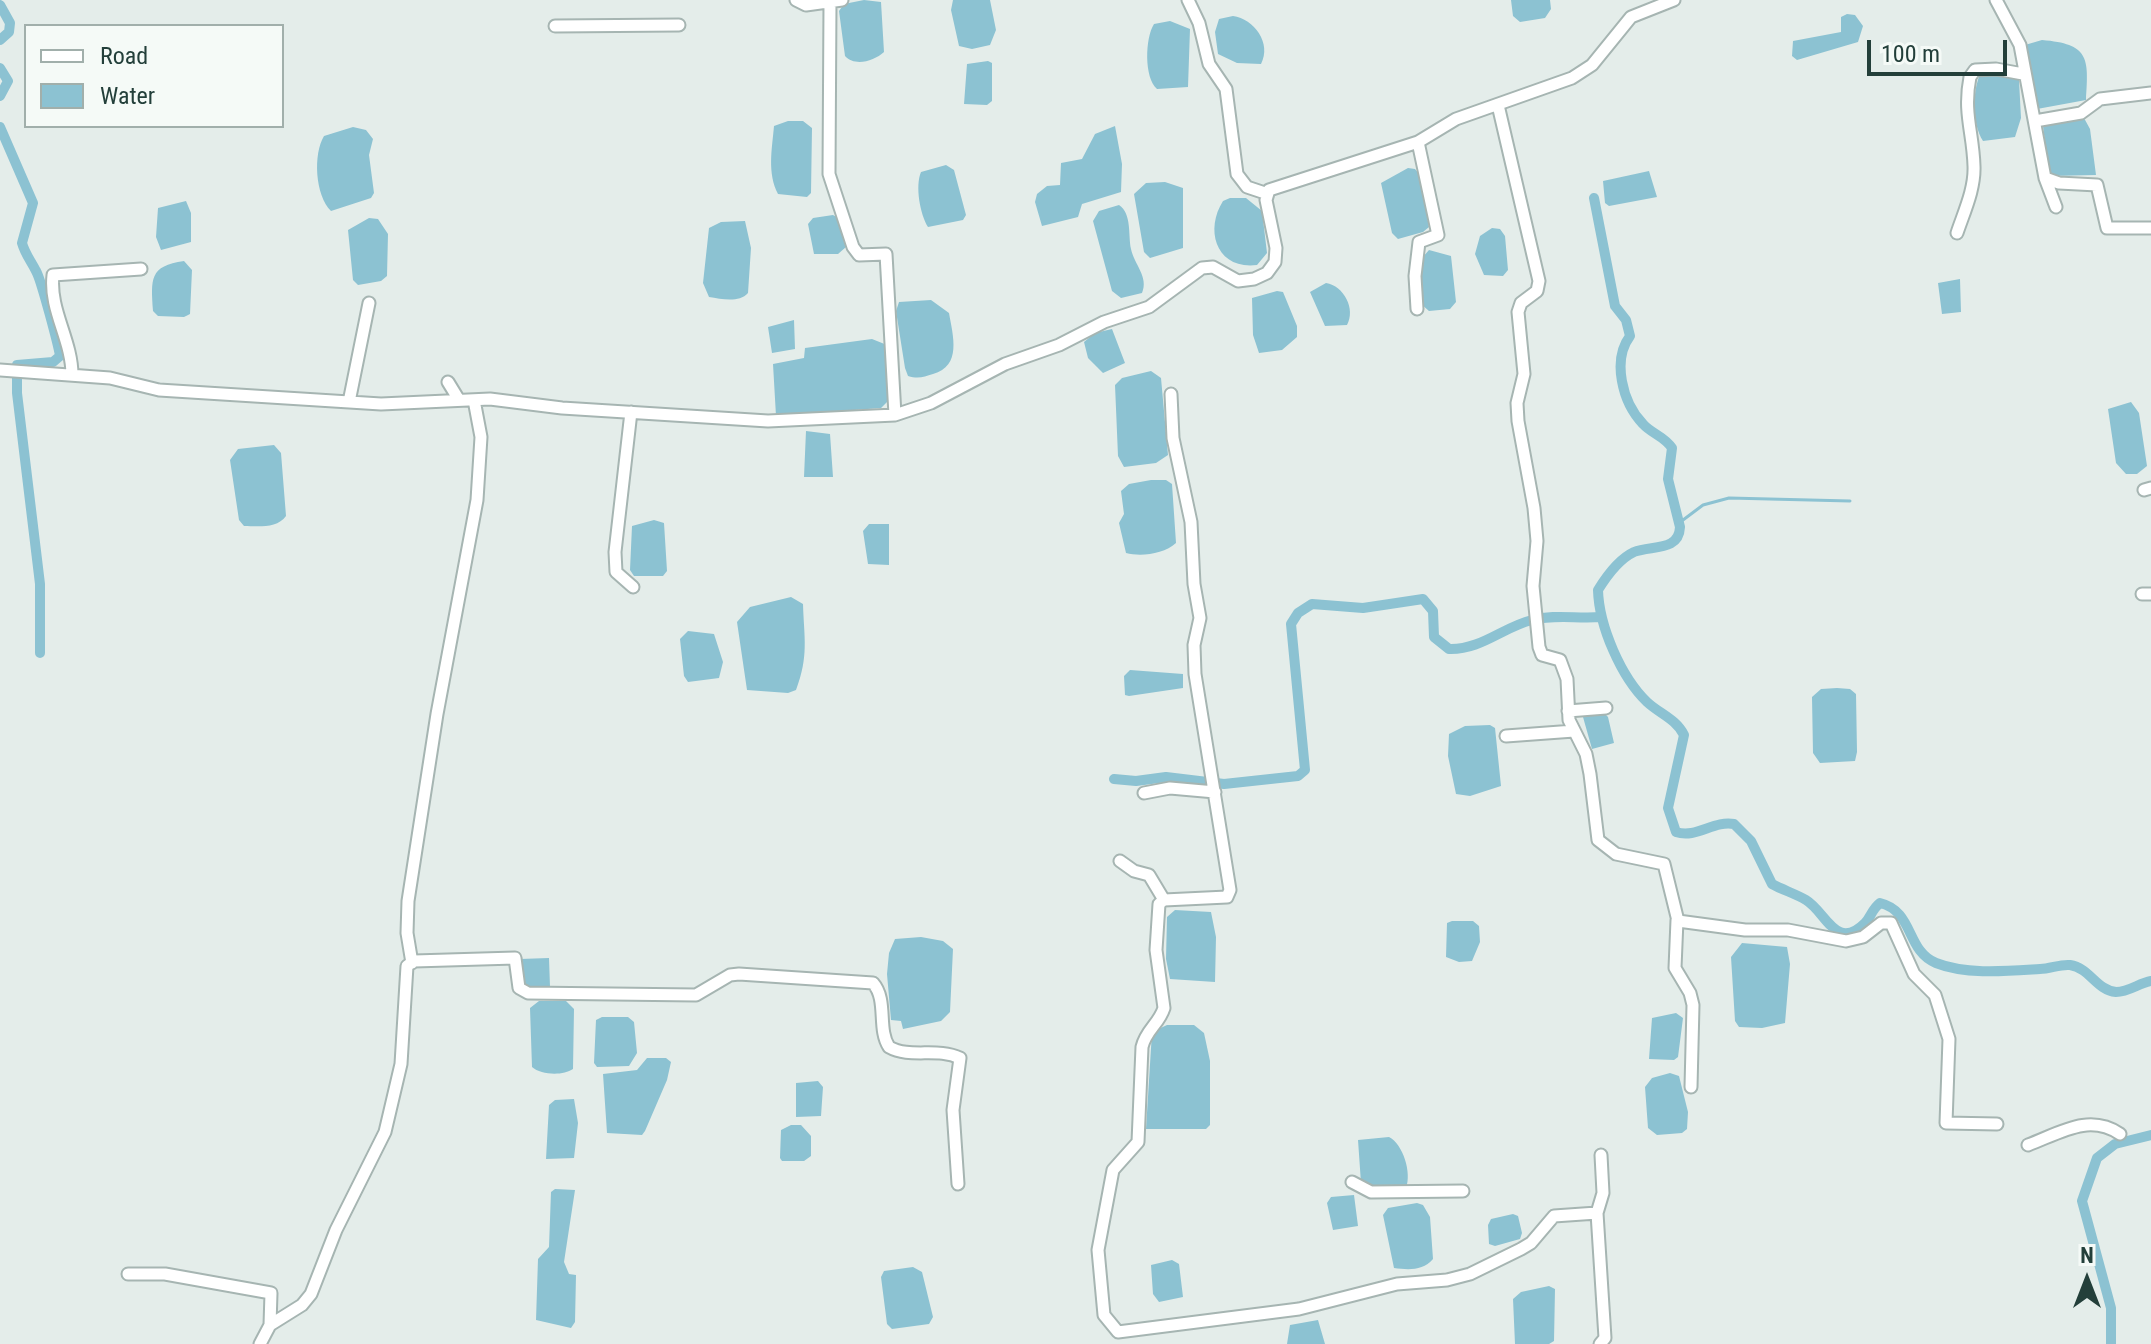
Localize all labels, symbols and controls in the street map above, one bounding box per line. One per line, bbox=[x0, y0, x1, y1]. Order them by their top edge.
legend bbox=[24, 24, 284, 128]
scale bar bbox=[1871, 24, 2011, 74]
text: 100 m bbox=[1881, 40, 1940, 68]
text: Road bbox=[100, 42, 148, 70]
text: Water bbox=[100, 82, 155, 110]
north arrow bbox=[2047, 1240, 2127, 1320]
text: N bbox=[2080, 1243, 2094, 1268]

